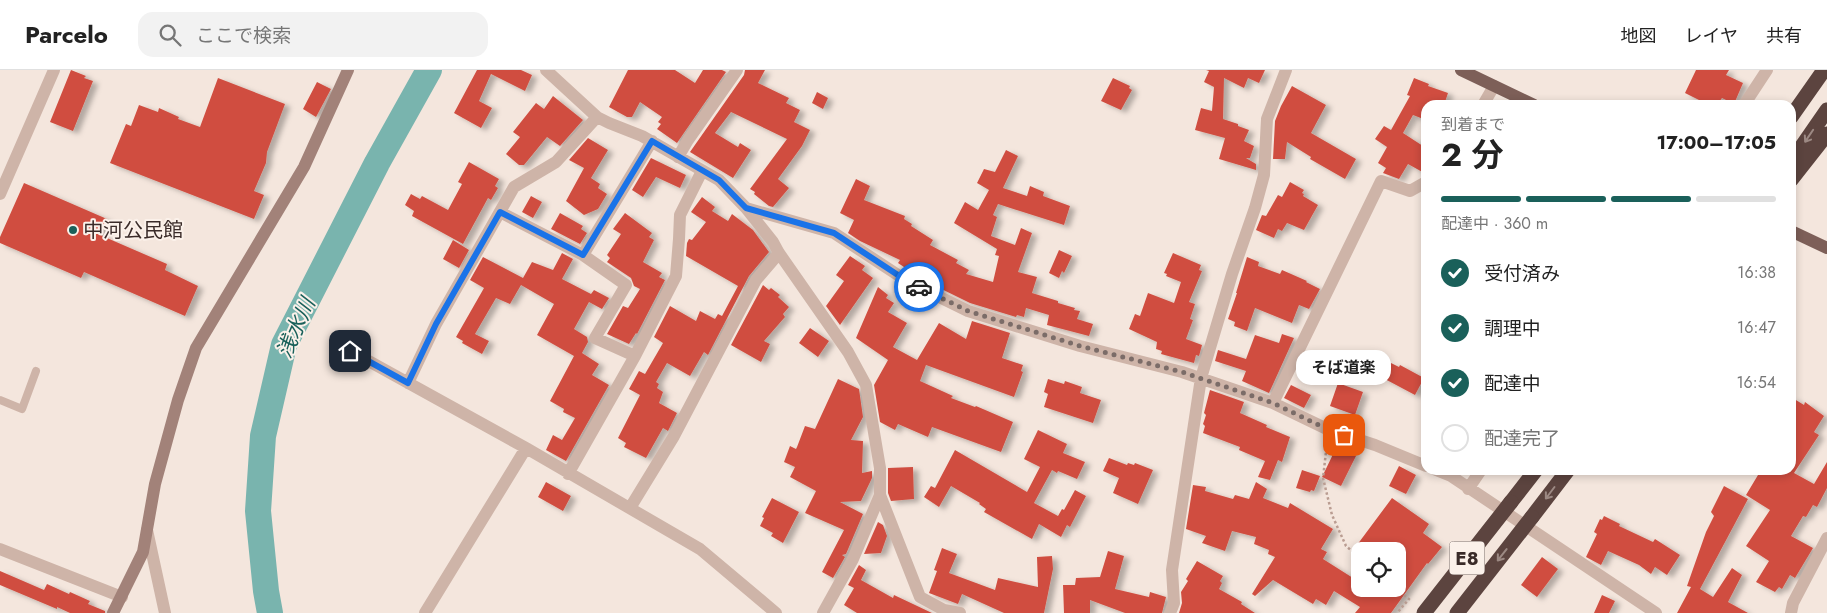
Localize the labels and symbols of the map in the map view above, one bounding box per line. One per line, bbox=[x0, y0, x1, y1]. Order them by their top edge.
one-way arrow bbox=[1804, 129, 1814, 143]
place label: 中河公民館 bbox=[83, 216, 183, 245]
marker: 中河公民館 bbox=[67, 224, 79, 236]
courier bbox=[894, 262, 944, 312]
water label: 浅水川 bbox=[269, 291, 323, 363]
pin bbox=[329, 330, 371, 372]
callout: そば道楽 bbox=[1296, 350, 1392, 385]
pin bbox=[1323, 414, 1365, 456]
one-way arrow bbox=[1545, 486, 1555, 500]
road number: E8 bbox=[1450, 542, 1484, 574]
one-way arrow bbox=[1497, 548, 1508, 561]

